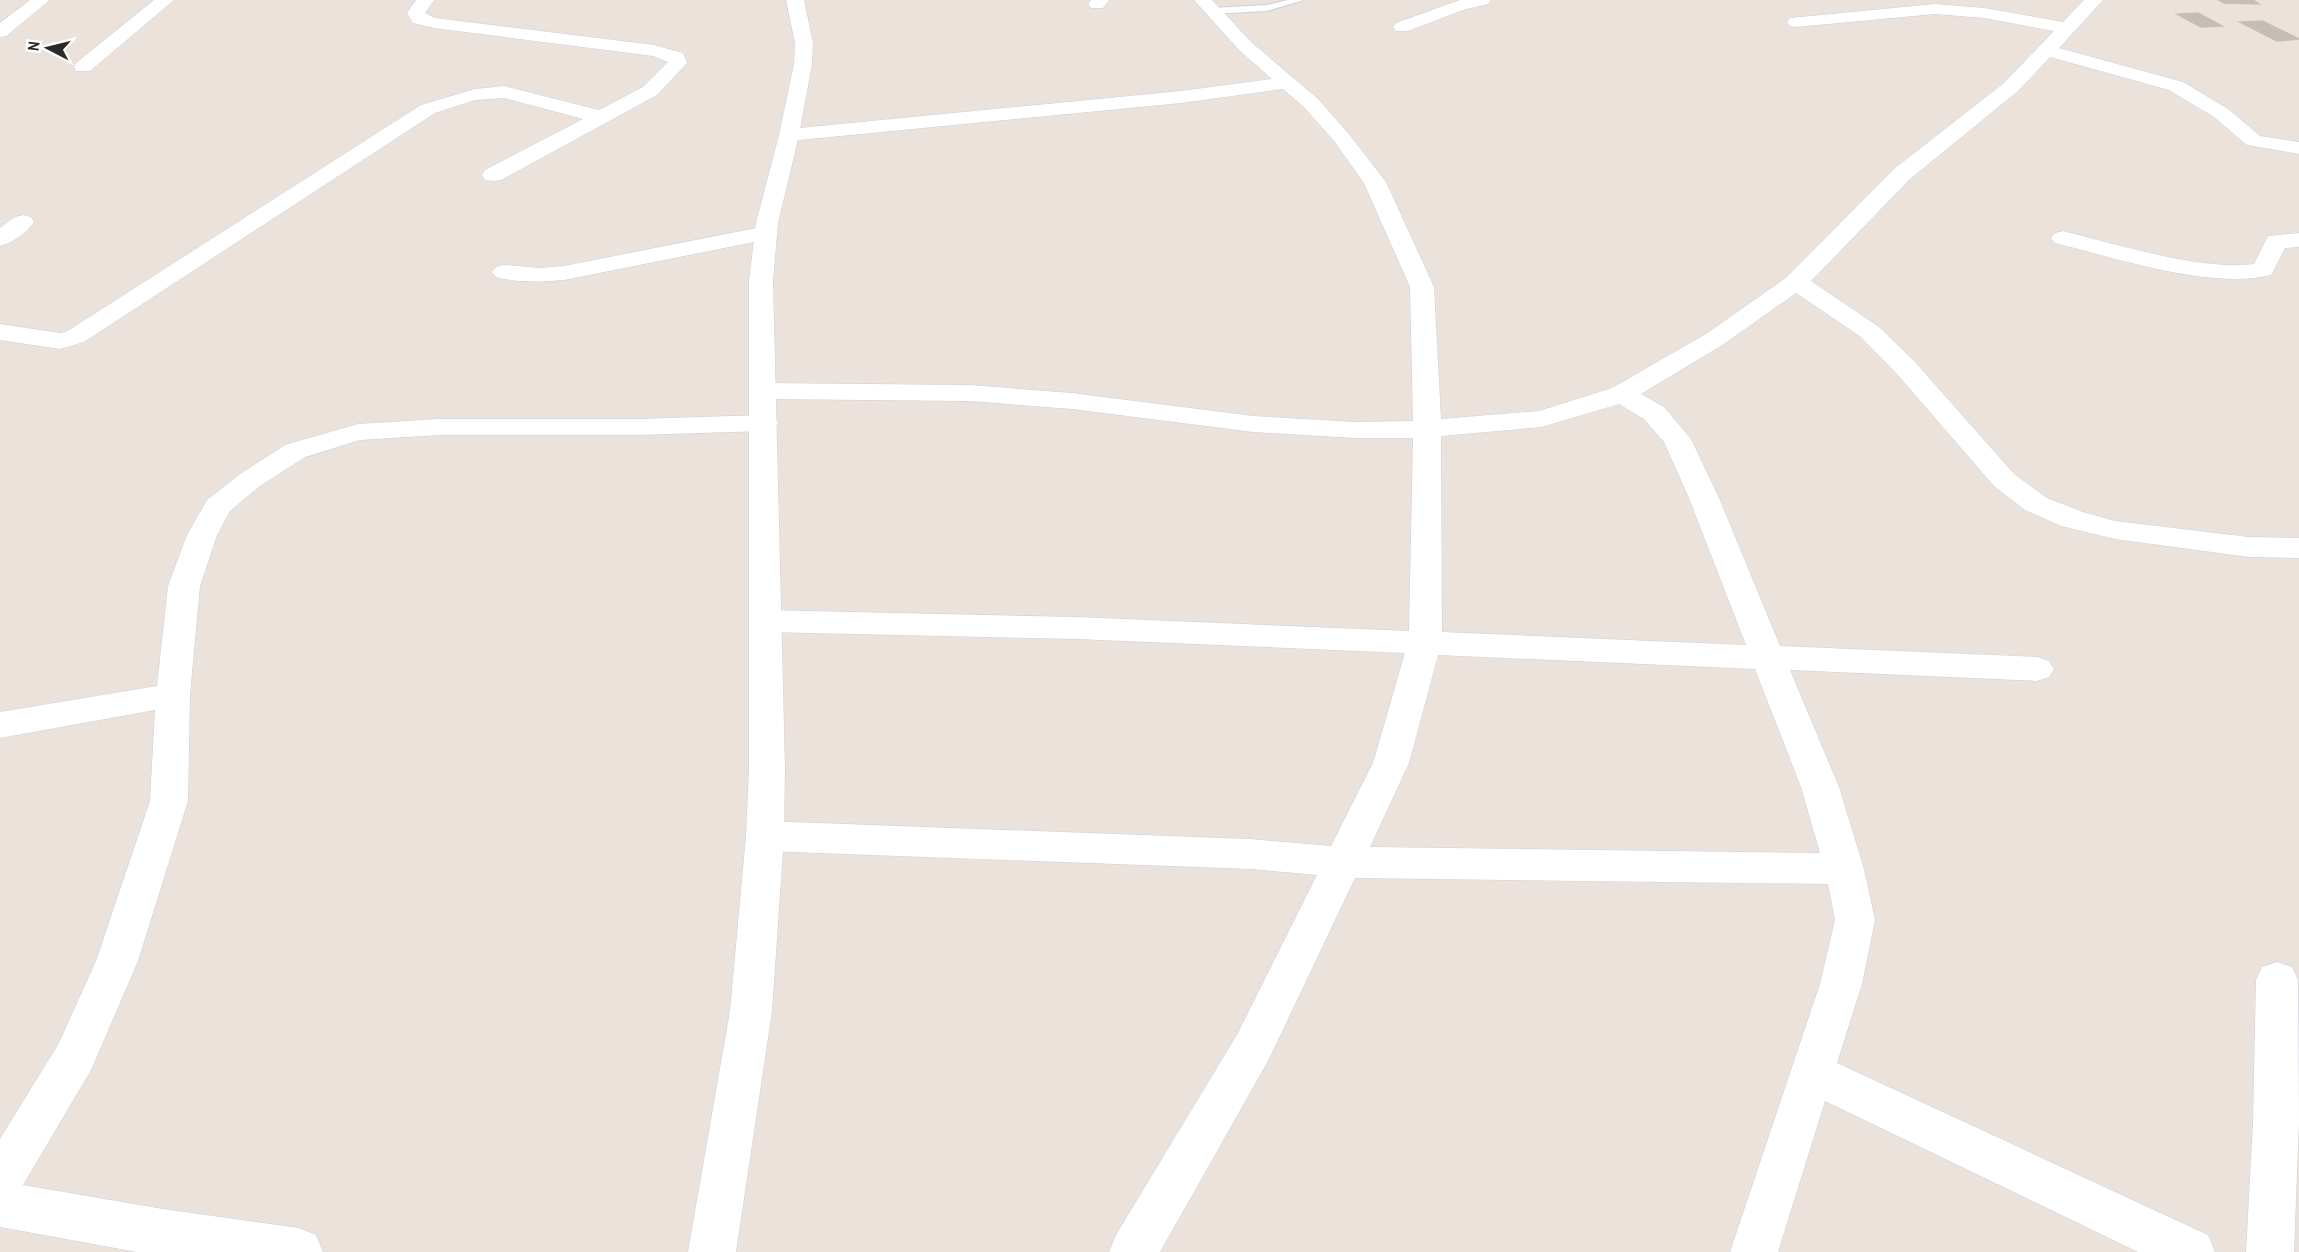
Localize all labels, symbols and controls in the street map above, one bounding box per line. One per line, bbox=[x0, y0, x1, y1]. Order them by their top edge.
north arrow bbox=[18, 18, 78, 78]
text: N bbox=[22, 40, 45, 52]

